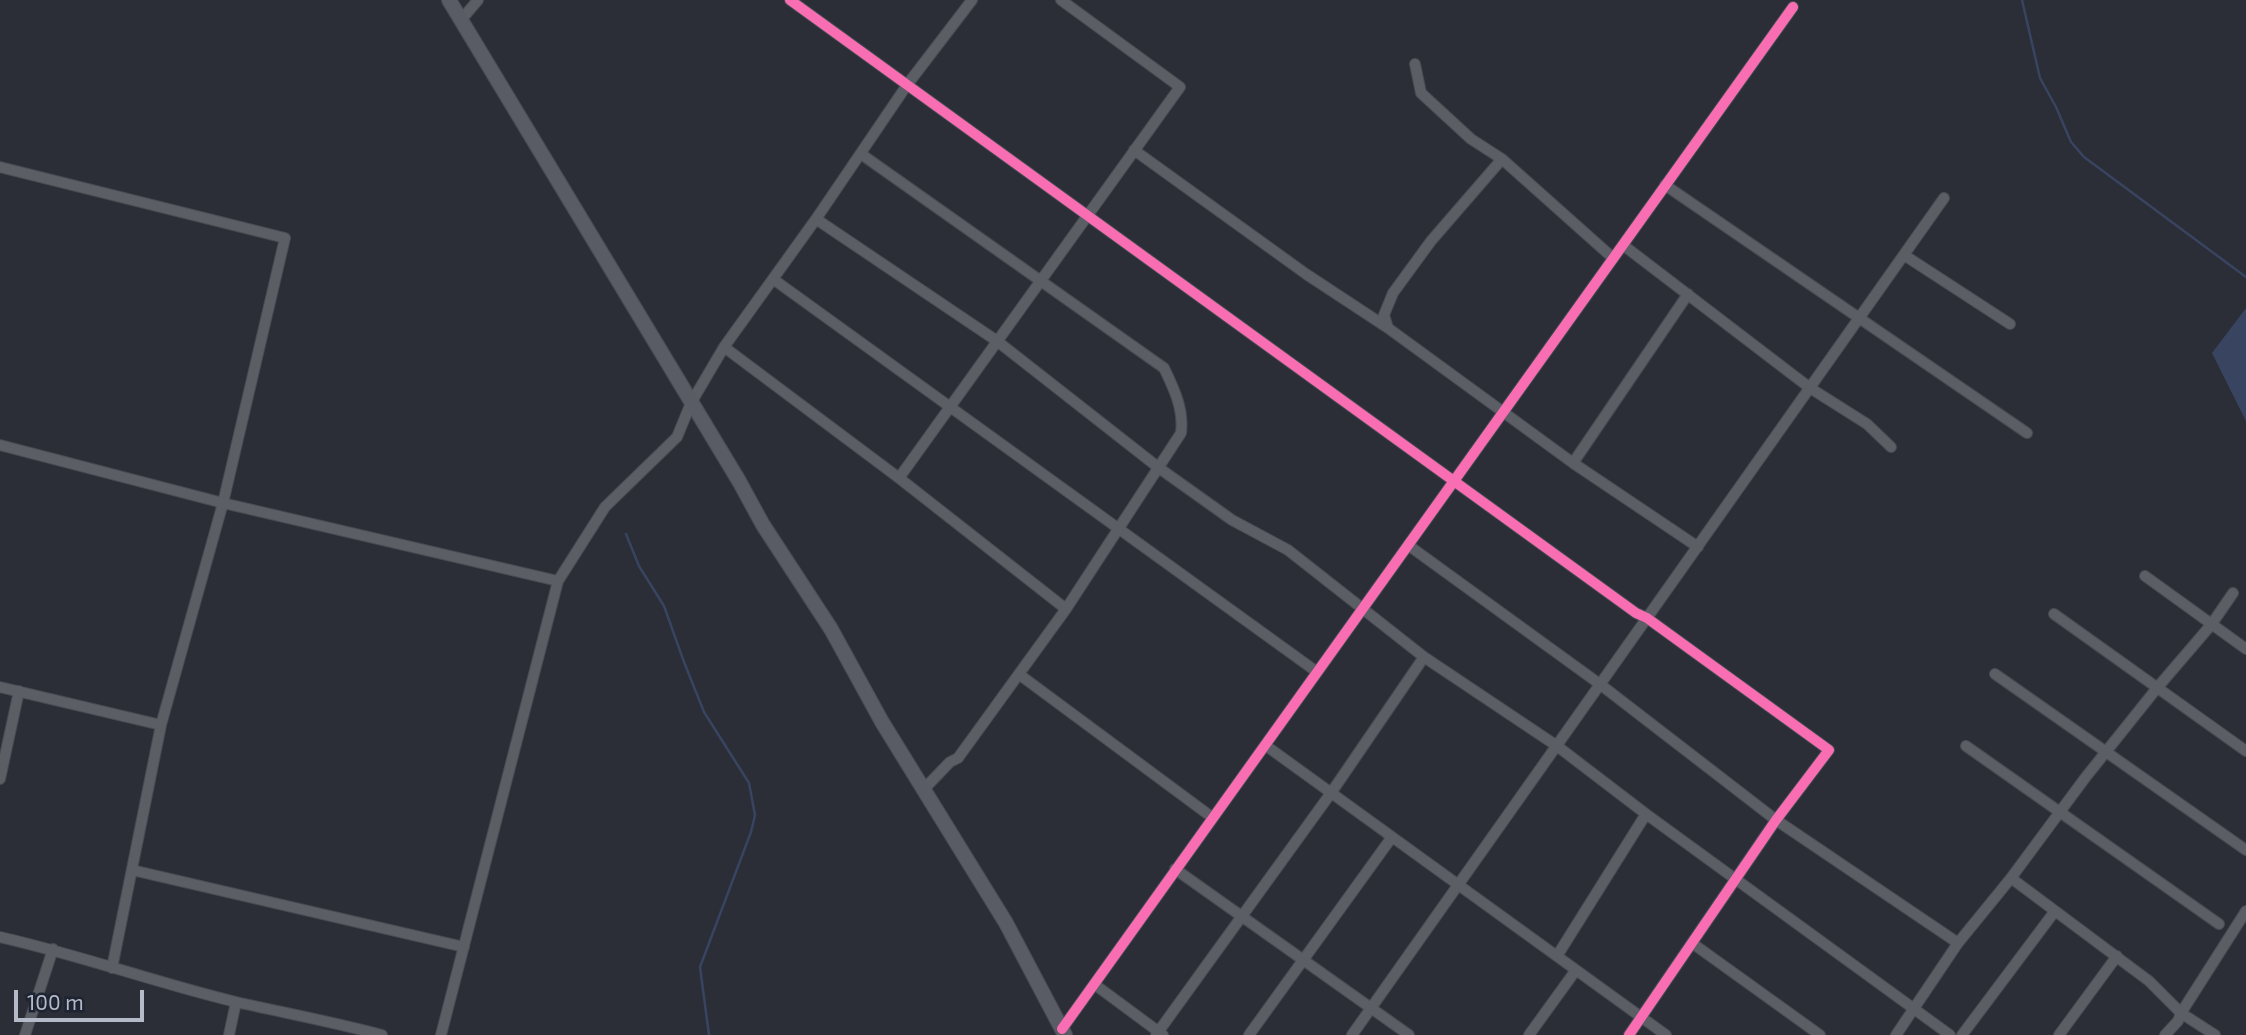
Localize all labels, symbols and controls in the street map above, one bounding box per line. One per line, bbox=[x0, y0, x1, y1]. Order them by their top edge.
scale bar bbox=[18, 976, 147, 1020]
text: 100 m bbox=[27, 989, 84, 1014]

